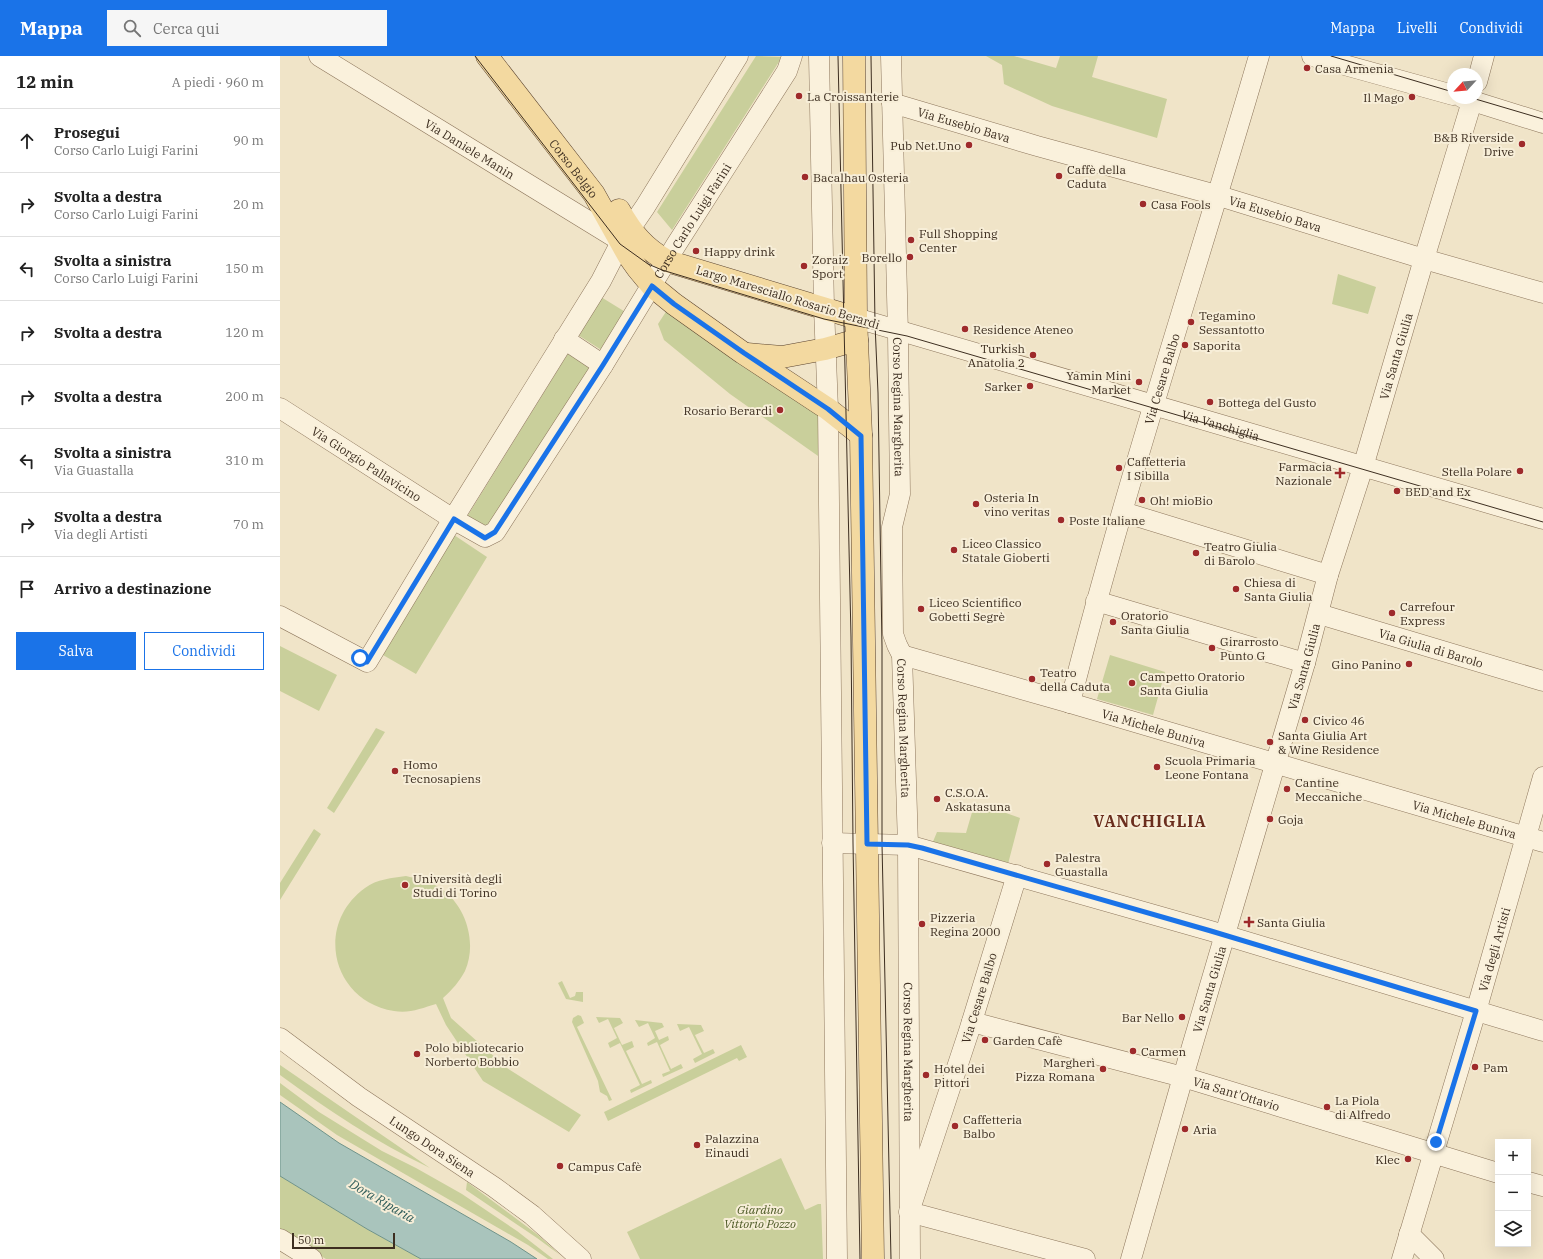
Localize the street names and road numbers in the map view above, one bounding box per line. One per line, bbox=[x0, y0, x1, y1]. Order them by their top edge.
street label: Via Eusebio Bava bbox=[916, 103, 1013, 145]
street label: Via Daniele Manin bbox=[422, 115, 518, 182]
street label: Corso Belgio bbox=[547, 136, 602, 201]
street label: Corso Carlo Luigi Farini bbox=[650, 160, 734, 281]
street label: Via Eusebio Bava bbox=[1227, 192, 1324, 235]
street label: Largo Maresciallo Rosario Berardi bbox=[694, 262, 882, 332]
street label: Via Santa Giulia bbox=[1376, 311, 1415, 401]
street label: Via Cesare Balbo bbox=[1141, 331, 1182, 426]
street label: Corso Regina Margherita bbox=[891, 337, 907, 477]
street label: Via Vanchiglia bbox=[1180, 406, 1262, 443]
street label: Via Giorgio Pallavicino bbox=[309, 423, 425, 504]
street label: Via Santa Giulia bbox=[1284, 621, 1323, 712]
street label: Via Giulia di Barolo bbox=[1377, 625, 1485, 670]
street label: Corso Regina Margherita bbox=[895, 658, 914, 798]
street label: Via Michele Buniva bbox=[1100, 705, 1208, 750]
street label: Via Michele Buniva bbox=[1411, 797, 1519, 841]
street label: Via degli Artisti bbox=[1475, 905, 1513, 993]
street label: Via Santa Giulia bbox=[1189, 944, 1229, 1034]
street label: Via Cesare Balbo bbox=[958, 951, 1000, 1045]
street label: Corso Regina Margherita bbox=[901, 982, 917, 1122]
street label: Via Sant'Ottavio bbox=[1191, 1073, 1282, 1114]
street label: Lungo Dora Siena bbox=[387, 1112, 479, 1180]

